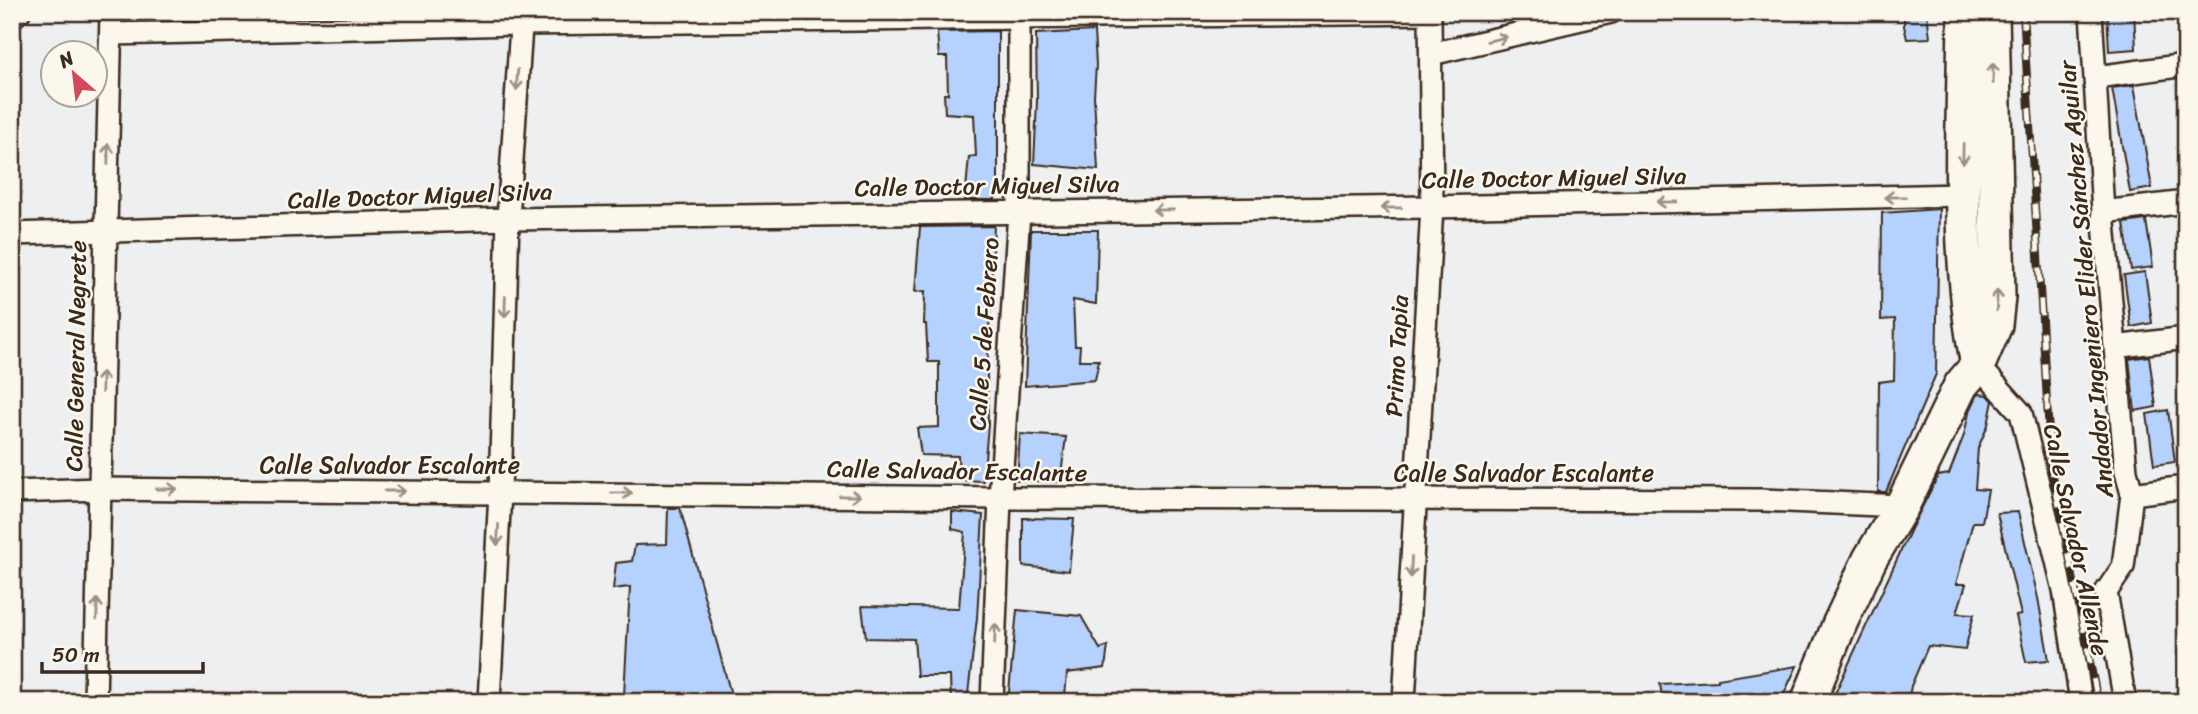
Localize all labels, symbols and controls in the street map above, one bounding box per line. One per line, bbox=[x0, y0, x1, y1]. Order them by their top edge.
one-way arrow bbox=[1485, 31, 1508, 45]
north arrow bbox=[38, 38, 108, 108]
text: N bbox=[52, 41, 81, 78]
street label: Andador Ingeniero Elider Sánchez Aguilar bbox=[2046, 57, 2126, 500]
one-way arrow bbox=[1987, 62, 2000, 85]
one-way arrow bbox=[511, 69, 524, 92]
one-way arrow bbox=[1957, 142, 1970, 165]
one-way arrow bbox=[101, 143, 114, 166]
street label: Calle Doctor Miguel Silva bbox=[1421, 155, 1687, 201]
street label: Calle Doctor Miguel Silva bbox=[854, 163, 1120, 209]
street label: Calle Doctor Miguel Silva bbox=[287, 170, 553, 222]
one-way arrow bbox=[1883, 190, 1906, 204]
one-way arrow bbox=[1656, 195, 1679, 209]
one-way arrow bbox=[1380, 201, 1403, 215]
one-way arrow bbox=[1152, 203, 1175, 217]
street label: Calle 5 de Febrero bbox=[956, 236, 1012, 432]
street label: Calle General Negrete bbox=[53, 240, 99, 472]
one-way arrow bbox=[1991, 289, 2004, 312]
street label: Primo Tapia bbox=[1373, 293, 1421, 418]
one-way arrow bbox=[499, 296, 512, 319]
one-way arrow bbox=[95, 370, 109, 393]
street label: Calle Salvador Allende bbox=[2031, 420, 2121, 660]
street label: Calle Salvador Escalante bbox=[260, 444, 520, 486]
street label: Calle Salvador Escalante bbox=[826, 448, 1088, 494]
street label: Calle Salvador Escalante bbox=[1394, 452, 1654, 494]
one-way arrow bbox=[156, 482, 179, 496]
one-way arrow bbox=[383, 484, 406, 498]
one-way arrow bbox=[611, 486, 634, 500]
one-way arrow bbox=[838, 489, 861, 503]
one-way arrow bbox=[491, 523, 504, 546]
one-way arrow bbox=[1405, 555, 1418, 578]
one-way arrow bbox=[90, 598, 103, 621]
one-way arrow bbox=[988, 622, 1001, 645]
scale bar bbox=[42, 630, 203, 674]
text: 50 m bbox=[52, 636, 100, 674]

